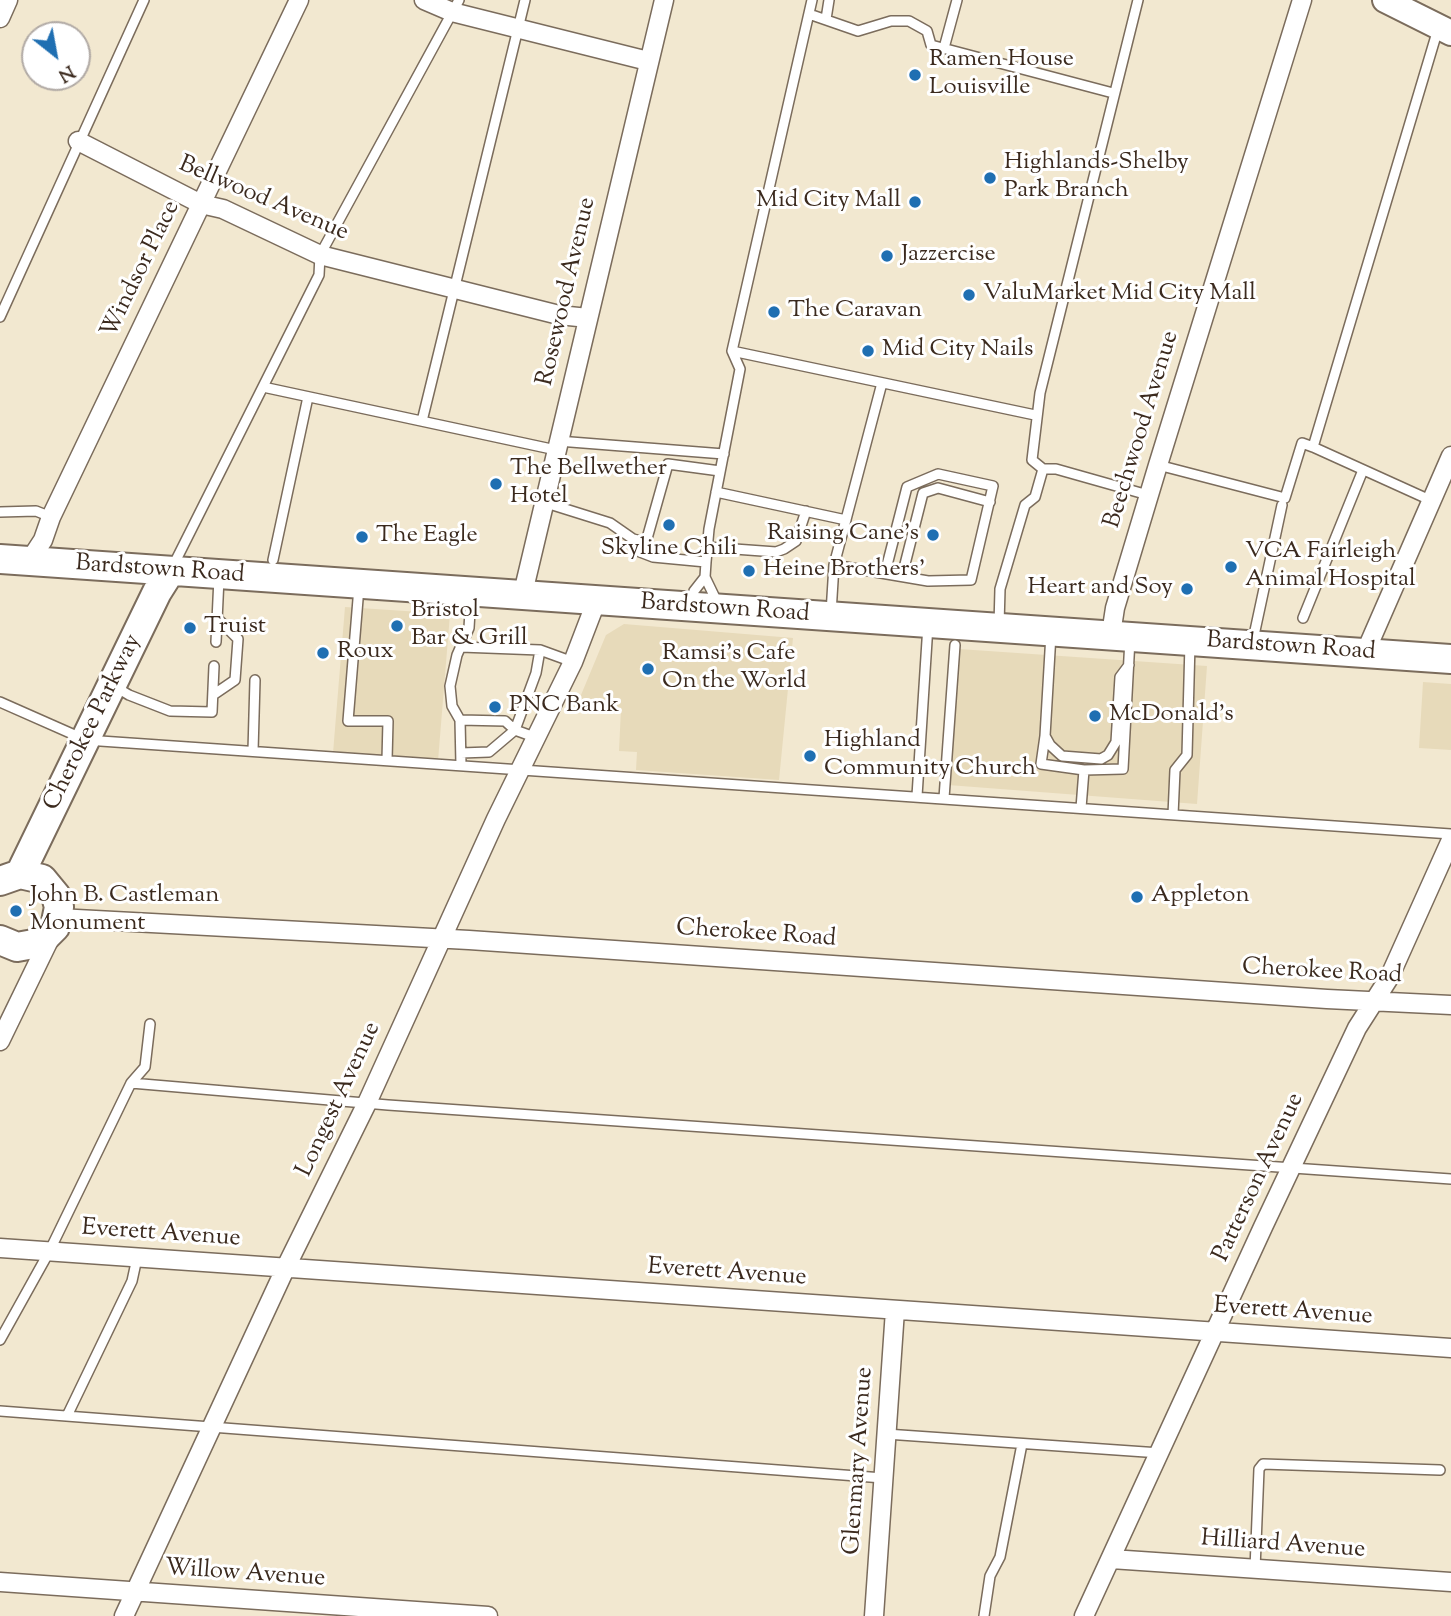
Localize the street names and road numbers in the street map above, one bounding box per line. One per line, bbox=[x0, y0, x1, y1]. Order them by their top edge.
street label: Bellwood Avenue bbox=[174, 151, 352, 249]
street label: Rosewood Avenue bbox=[532, 195, 604, 389]
street label: Windsor Place bbox=[96, 197, 188, 343]
street label: Beechwood Avenue bbox=[1099, 328, 1187, 532]
street label: Bardstown Road bbox=[74, 551, 246, 591]
street label: Bardstown Road bbox=[639, 590, 811, 630]
street label: Bardstown Road bbox=[1205, 628, 1377, 668]
street label: Cherokee Parkway bbox=[39, 630, 149, 816]
street label: Cherokee Road bbox=[675, 915, 837, 955]
street label: Cherokee Road bbox=[1241, 954, 1403, 992]
street label: Longest Avenue bbox=[292, 1018, 388, 1182]
street label: Patterson Avenue bbox=[1208, 1089, 1312, 1267]
street label: Everett Avenue bbox=[81, 1215, 241, 1255]
street label: Everett Avenue bbox=[647, 1254, 807, 1294]
street label: Everett Avenue bbox=[1213, 1293, 1373, 1333]
street label: Glenmary Avenue bbox=[839, 1366, 881, 1556]
street label: Hilliard Avenue bbox=[1200, 1526, 1366, 1566]
street label: Willow Avenue bbox=[164, 1555, 326, 1595]

